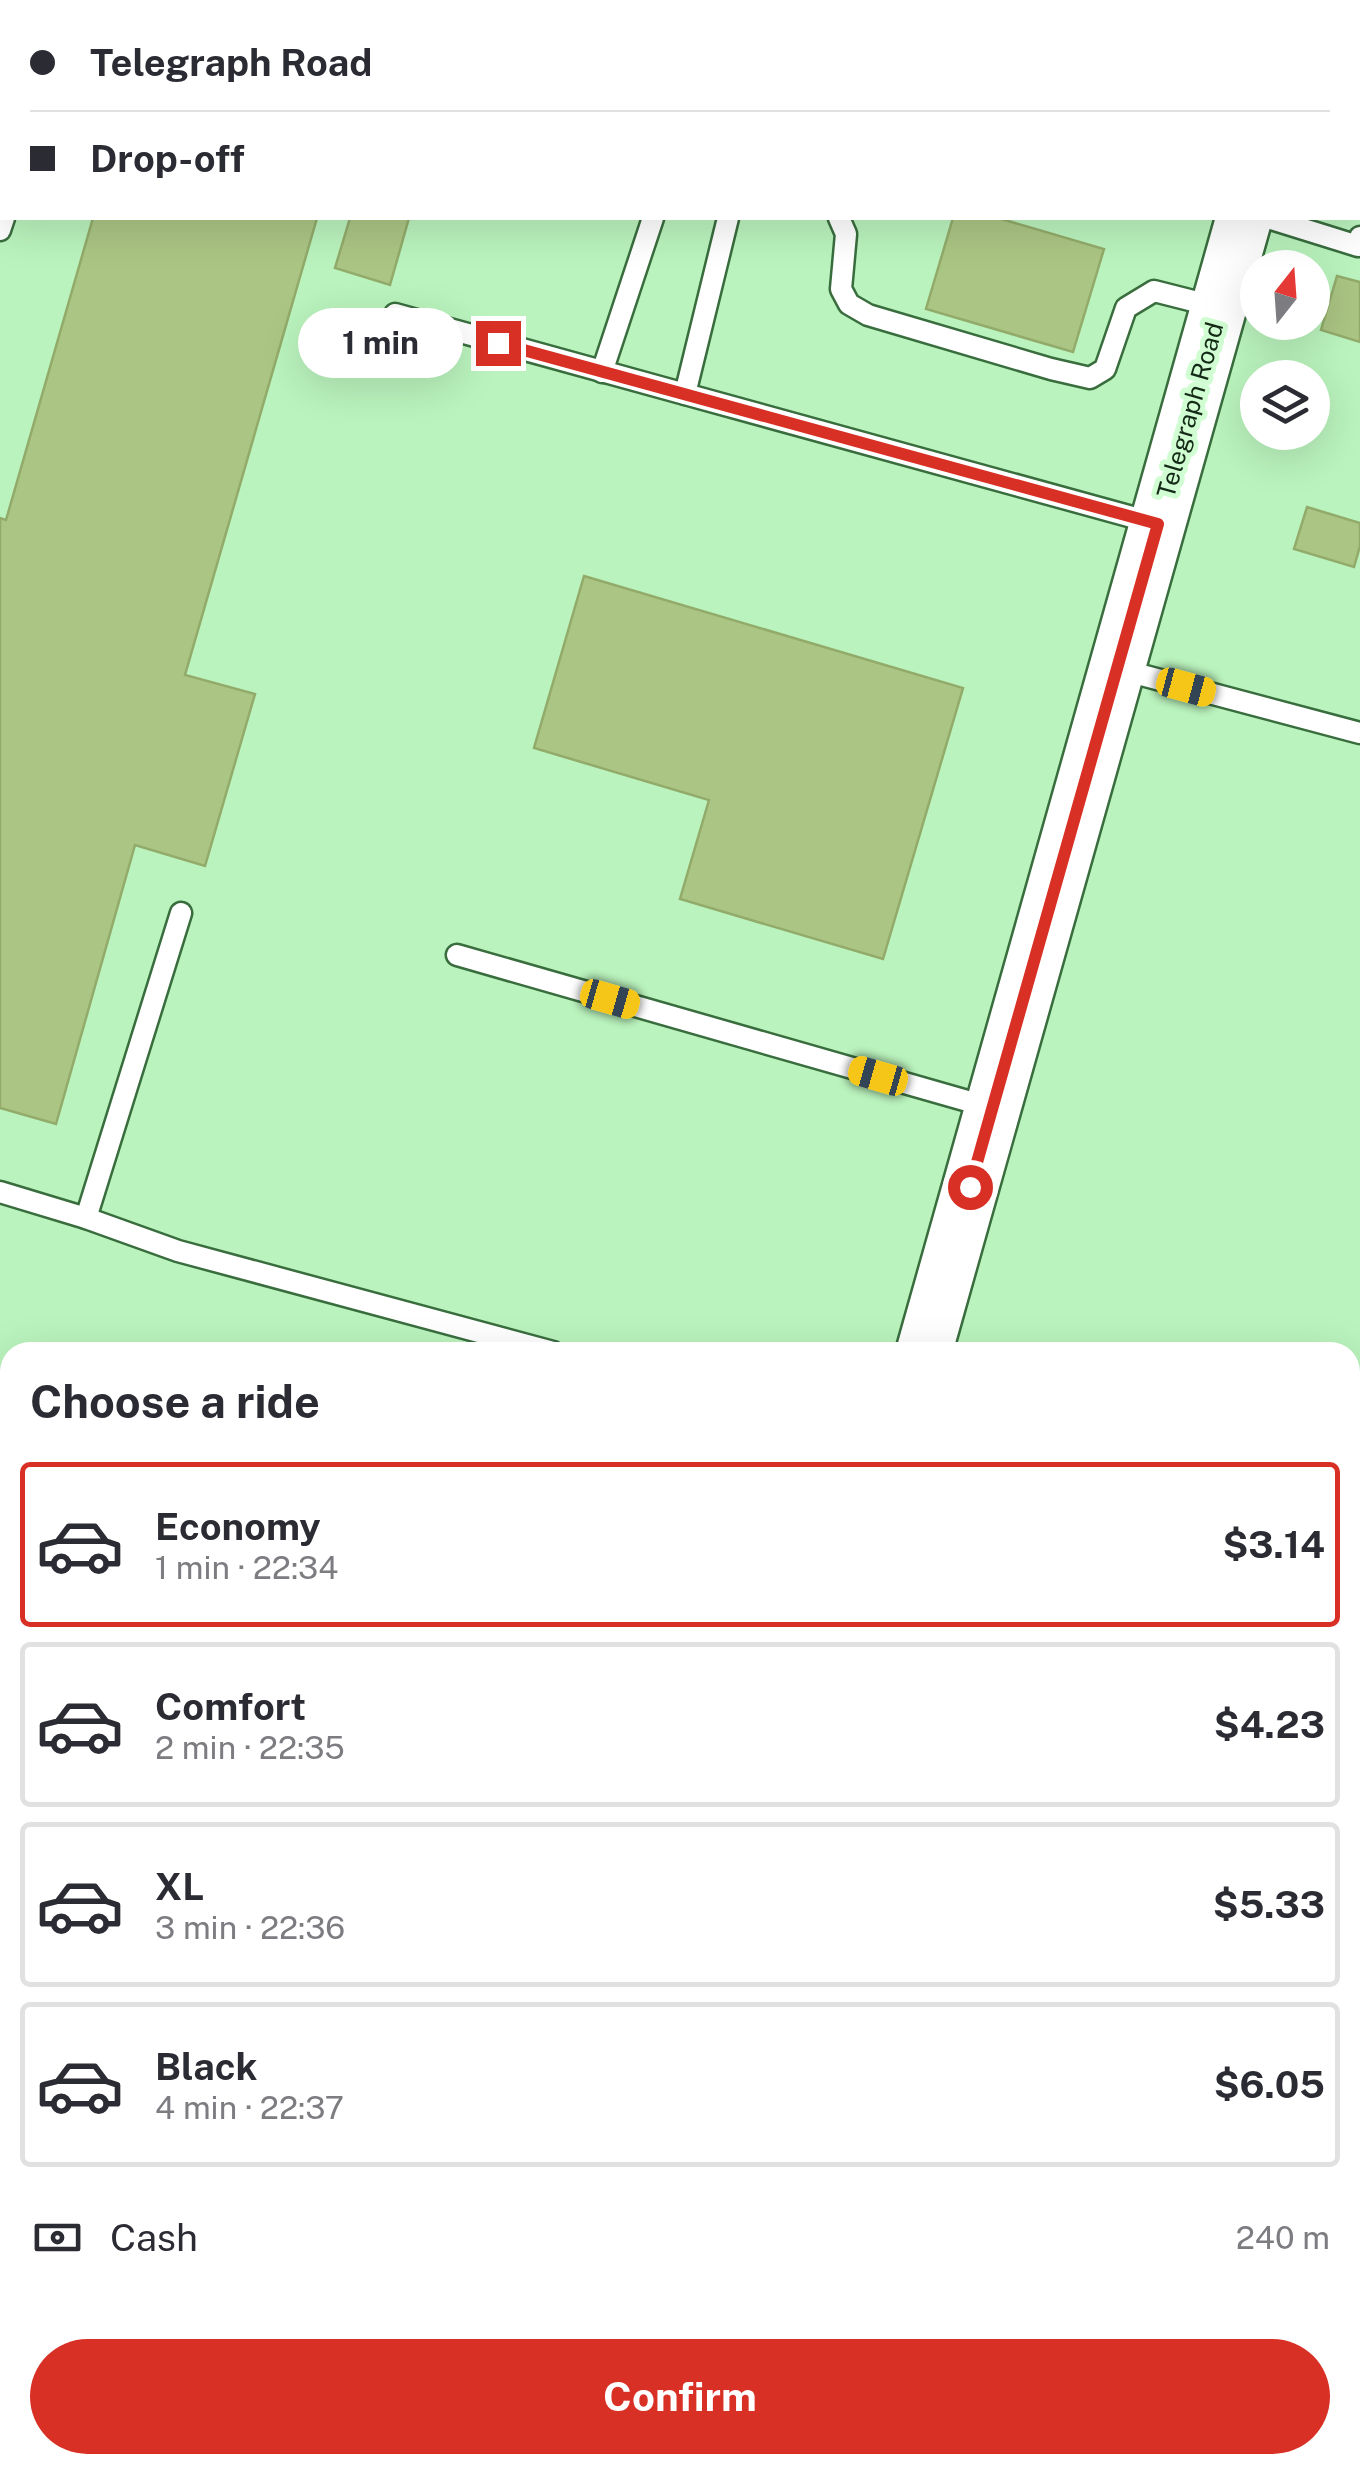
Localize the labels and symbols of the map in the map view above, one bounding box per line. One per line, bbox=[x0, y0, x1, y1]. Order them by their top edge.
north arrow bbox=[1240, 250, 1330, 340]
callout: 1 min bbox=[298, 308, 463, 378]
street label: Telegraph Road bbox=[1151, 319, 1229, 501]
route end bbox=[476, 321, 521, 366]
car bbox=[1153, 665, 1219, 709]
car bbox=[577, 976, 643, 1022]
car bbox=[845, 1053, 911, 1099]
route start bbox=[948, 1165, 993, 1210]

